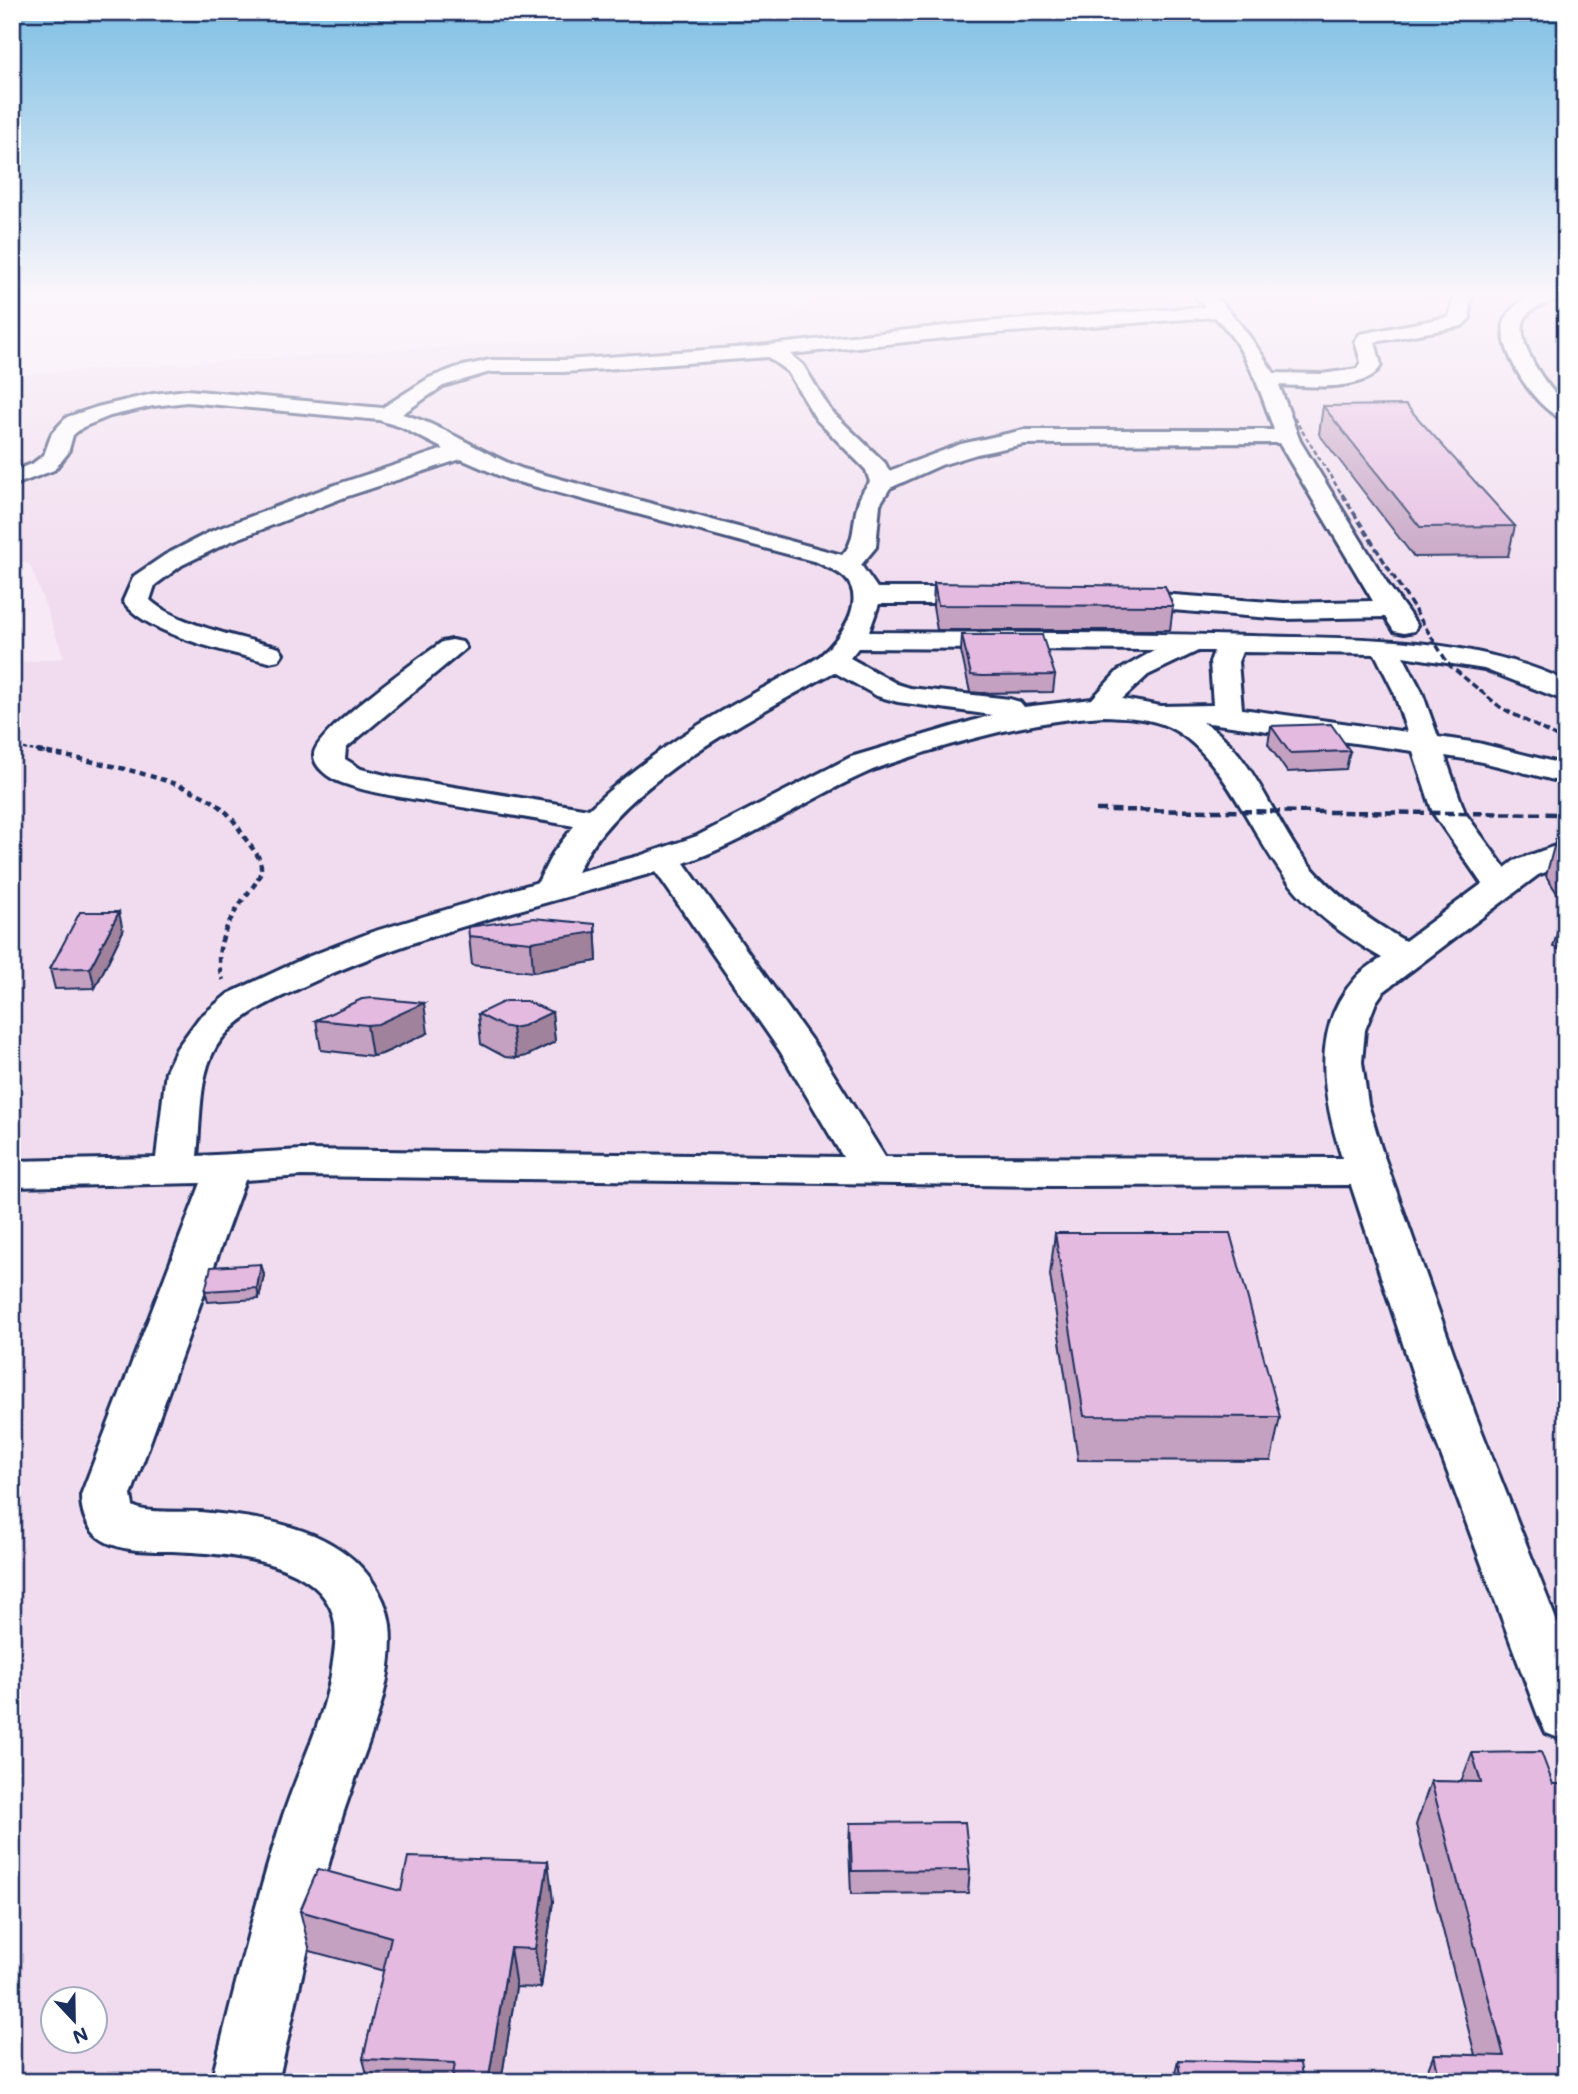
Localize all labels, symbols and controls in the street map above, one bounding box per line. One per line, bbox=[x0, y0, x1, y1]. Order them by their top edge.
north arrow bbox=[38, 1986, 108, 2056]
text: N bbox=[69, 2022, 92, 2051]

